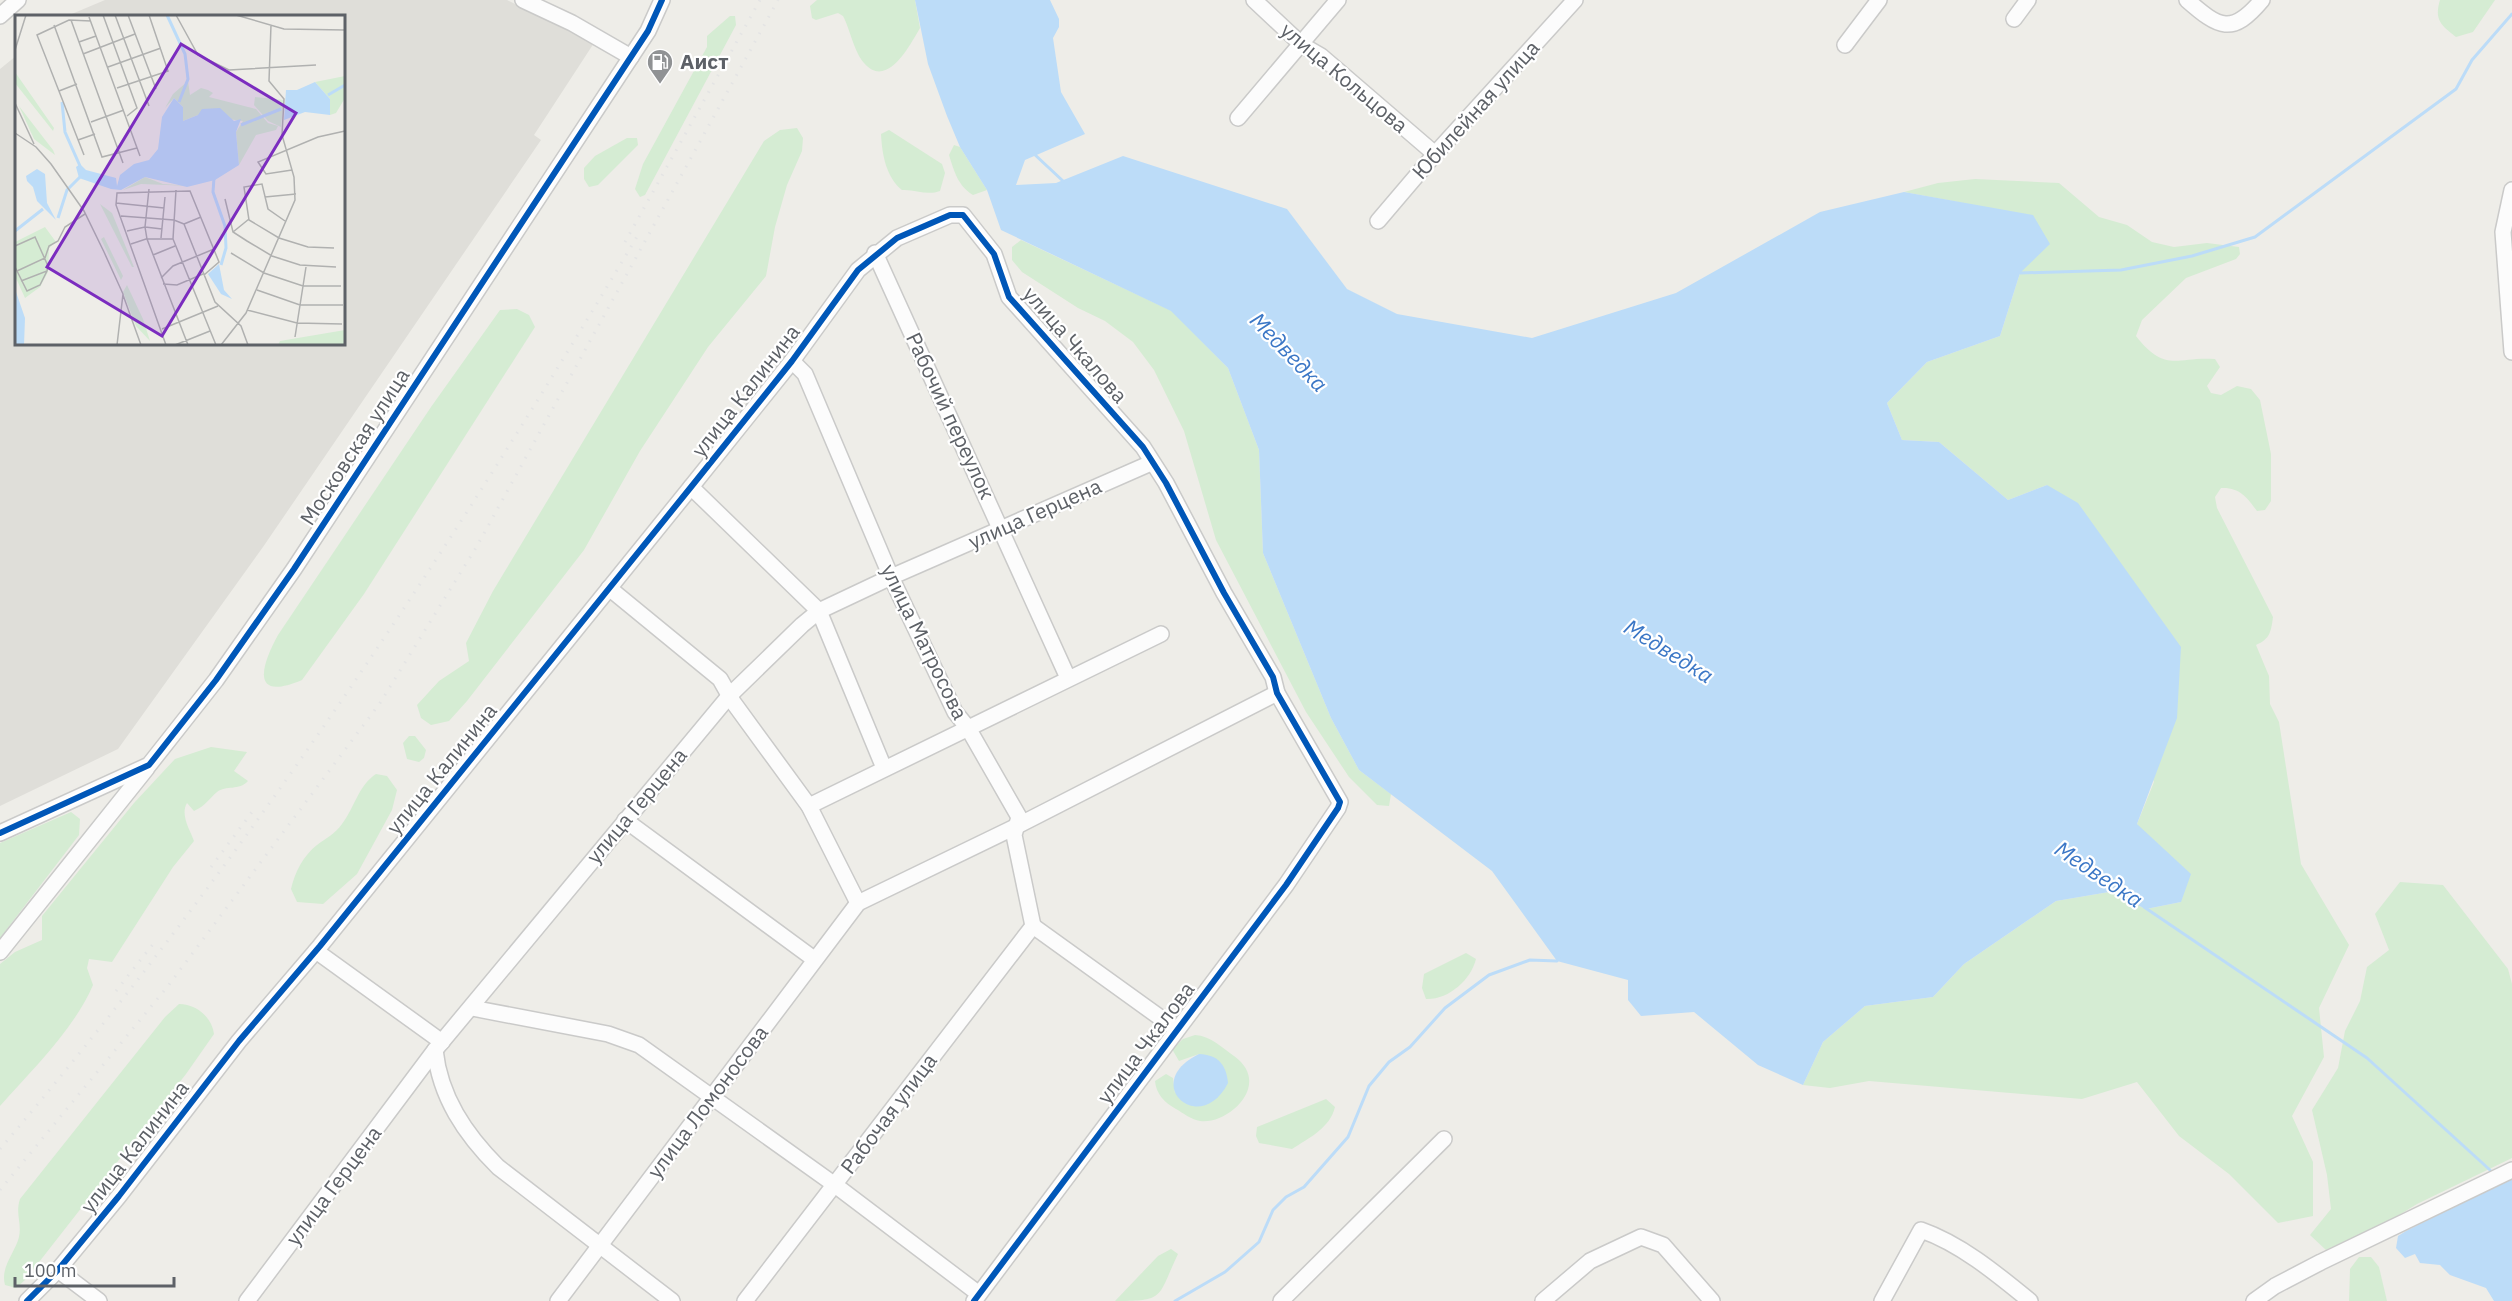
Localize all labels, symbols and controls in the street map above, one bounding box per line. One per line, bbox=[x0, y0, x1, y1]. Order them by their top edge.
inset map bbox=[15, 15, 345, 345]
street label: улица Кольцова bbox=[1275, 16, 1414, 139]
street label: Юбилейная улица bbox=[1405, 34, 1545, 185]
fuel station icon: Аист bbox=[645, 47, 675, 85]
place label: Аист bbox=[680, 47, 729, 75]
street label: улица Чкалова bbox=[1017, 280, 1134, 409]
water label: Медведка bbox=[1244, 306, 1335, 398]
street label: улица Калинина bbox=[685, 318, 806, 462]
street label: Рабочий переулок bbox=[900, 328, 1002, 503]
street label: Московская улица bbox=[293, 363, 415, 530]
street label: улица Герцена bbox=[964, 471, 1106, 555]
street label: улица Матросова bbox=[875, 559, 975, 724]
water label: Медведка bbox=[1619, 612, 1719, 689]
street label: улица Калинина bbox=[380, 697, 503, 840]
street label: улица Герцена bbox=[580, 742, 693, 869]
water label: Медведка bbox=[2050, 834, 2149, 914]
street label: улица Чкалова bbox=[1090, 976, 1200, 1109]
street label: улица Ломоносова bbox=[640, 1019, 774, 1184]
street label: Рабочая улица bbox=[834, 1047, 943, 1179]
street label: улица Калинина bbox=[74, 1074, 195, 1218]
street label: улица Герцена bbox=[279, 1120, 387, 1251]
scale bar bbox=[15, 1250, 174, 1288]
text: 100 m bbox=[24, 1259, 76, 1282]

